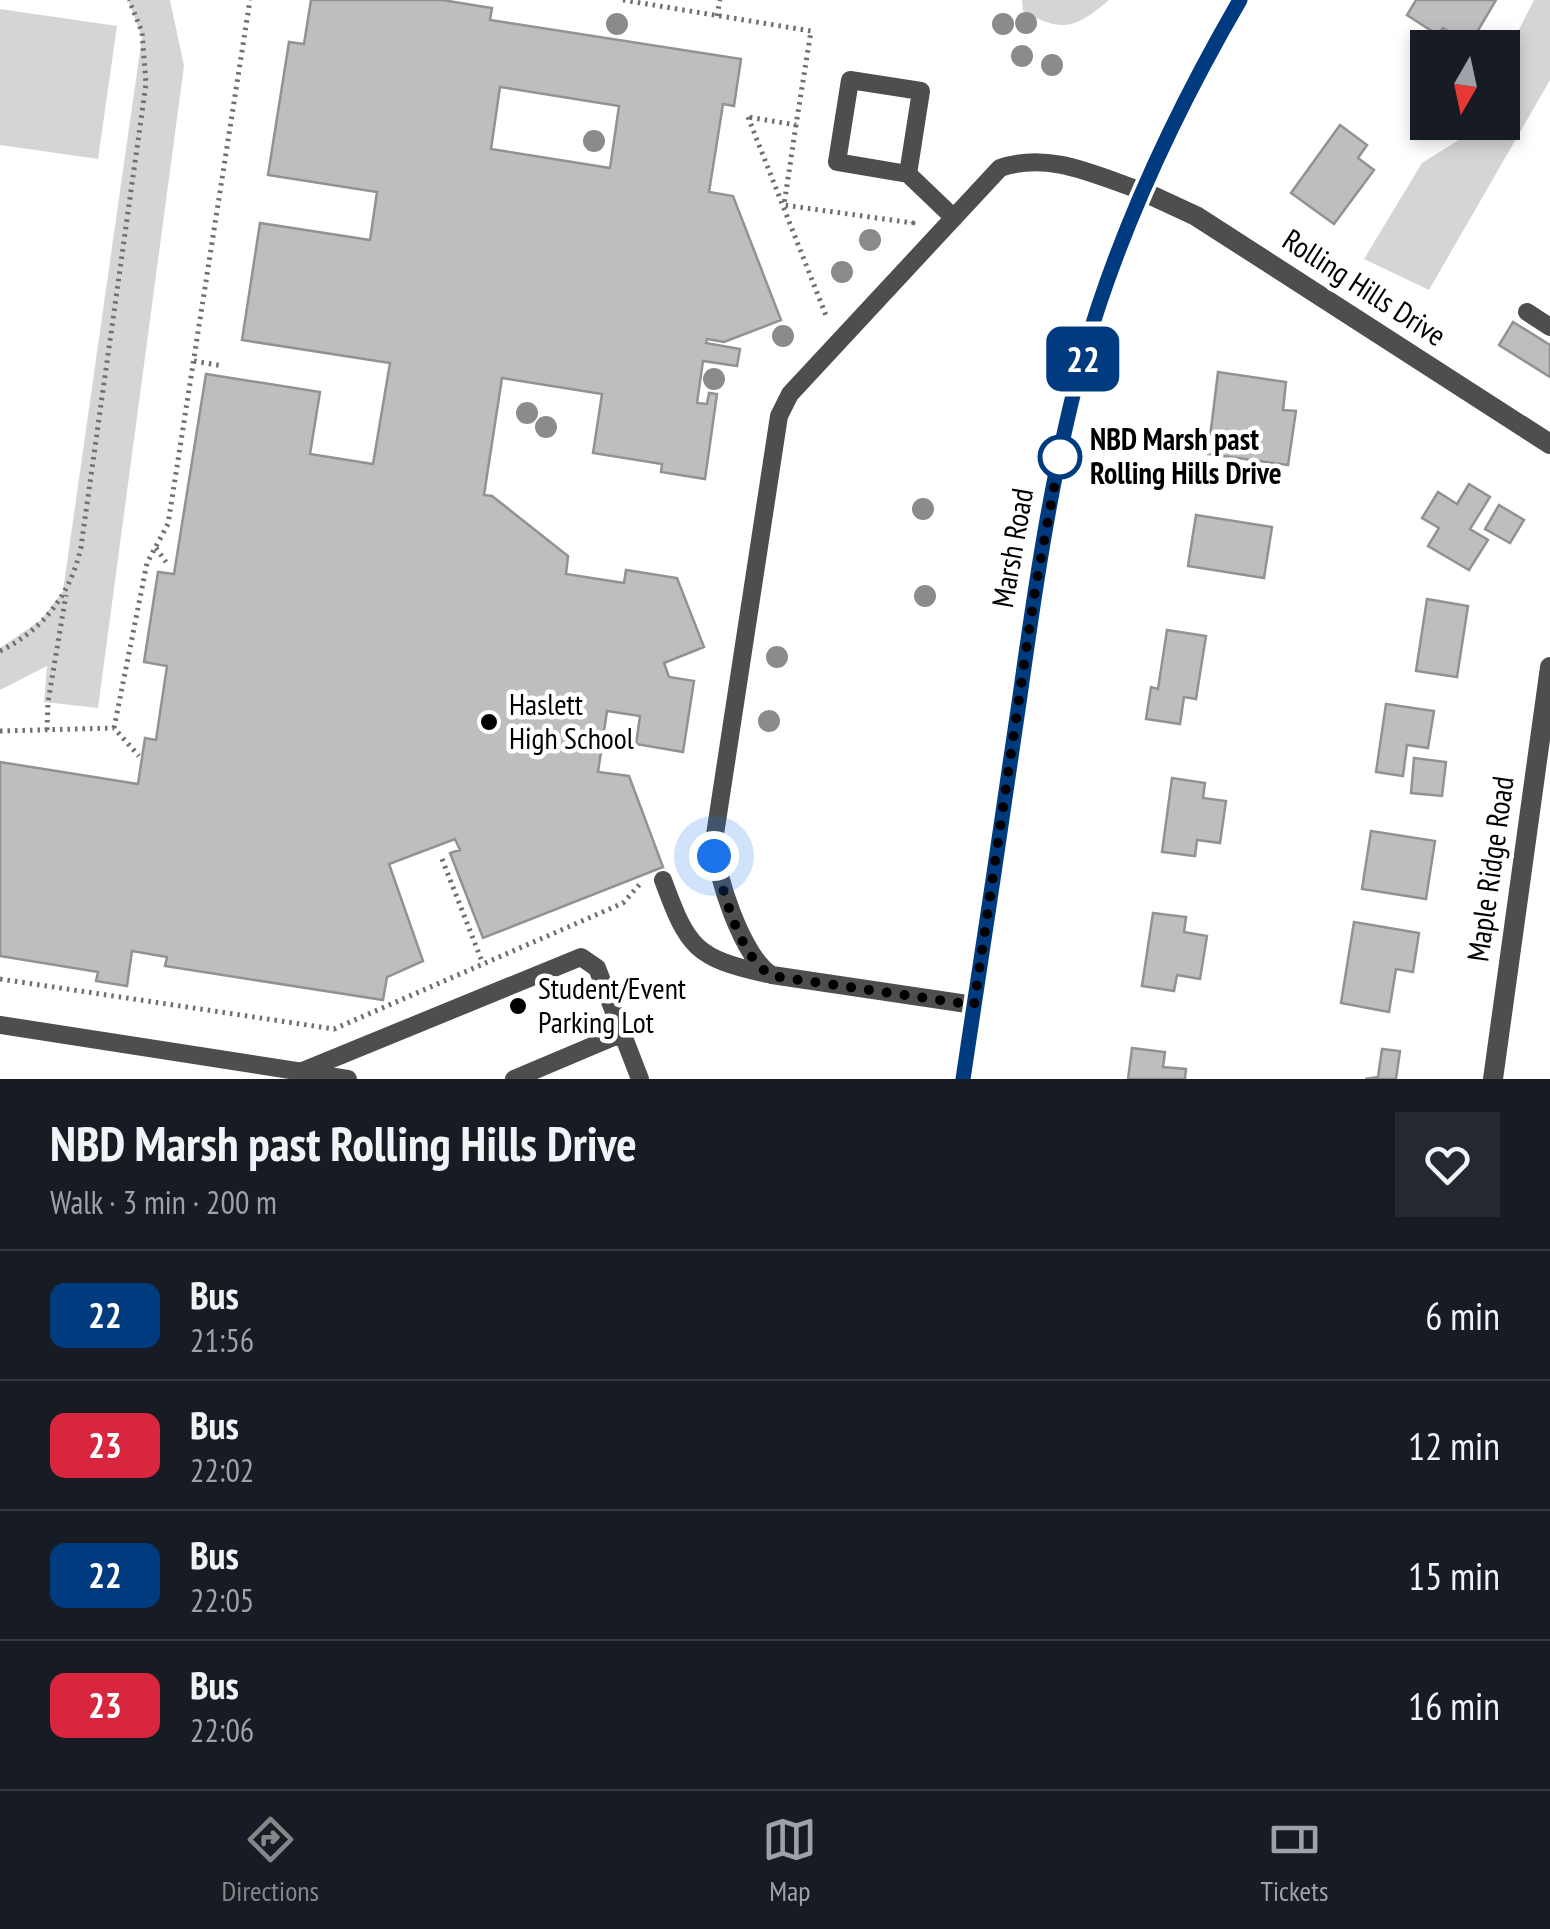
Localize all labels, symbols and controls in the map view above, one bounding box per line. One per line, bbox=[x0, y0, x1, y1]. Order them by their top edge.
north arrow bbox=[1410, 30, 1520, 140]
map controls bbox=[1410, 30, 1520, 140]
street label: Rolling Hills Drive bbox=[1276, 220, 1454, 354]
line badge: 22 bbox=[1038, 326, 1128, 392]
text: 22 bbox=[1066, 336, 1100, 382]
place label: NBD Marsh past Rolling Hills Drive bbox=[1090, 419, 1282, 492]
marker: NBD Marsh past Rolling Hills Drive bbox=[1039, 436, 1081, 478]
street label: Marsh Road bbox=[982, 485, 1041, 610]
place label: Haslett High School bbox=[509, 684, 634, 757]
marker: Haslett High School bbox=[478, 711, 500, 733]
street label: Maple Ridge Road bbox=[1457, 774, 1522, 964]
your location bbox=[689, 831, 739, 881]
place label: Student/Event Parking Lot bbox=[538, 968, 687, 1041]
marker: Student/Event Parking Lot bbox=[507, 995, 529, 1017]
text: NBD Marsh past Rolling Hills Drive bbox=[50, 1112, 637, 1174]
button: heart bbox=[1395, 1112, 1500, 1217]
text: Walk · 3 min · 200 m bbox=[50, 1181, 277, 1223]
text: Bus bbox=[190, 1270, 239, 1319]
text: 6 min bbox=[1425, 1291, 1500, 1340]
text: 22 bbox=[88, 1292, 122, 1338]
text: 21:56 bbox=[190, 1319, 254, 1361]
text: Bus bbox=[190, 1400, 239, 1449]
text: 12 min bbox=[1408, 1421, 1500, 1470]
text: 23 bbox=[88, 1422, 122, 1468]
text: 22:02 bbox=[190, 1449, 254, 1491]
text: Bus bbox=[190, 1530, 239, 1579]
text: 15 min bbox=[1408, 1551, 1500, 1600]
text: 22 bbox=[88, 1552, 122, 1598]
text: 22:05 bbox=[190, 1579, 254, 1621]
text: Bus bbox=[190, 1660, 239, 1709]
text: 16 min bbox=[1408, 1681, 1500, 1730]
text: 23 bbox=[88, 1682, 122, 1728]
text: 22:06 bbox=[190, 1709, 254, 1751]
tab: Directions bbox=[222, 1812, 319, 1909]
tab: Map bbox=[762, 1812, 817, 1909]
tab: Tickets bbox=[1260, 1812, 1328, 1909]

